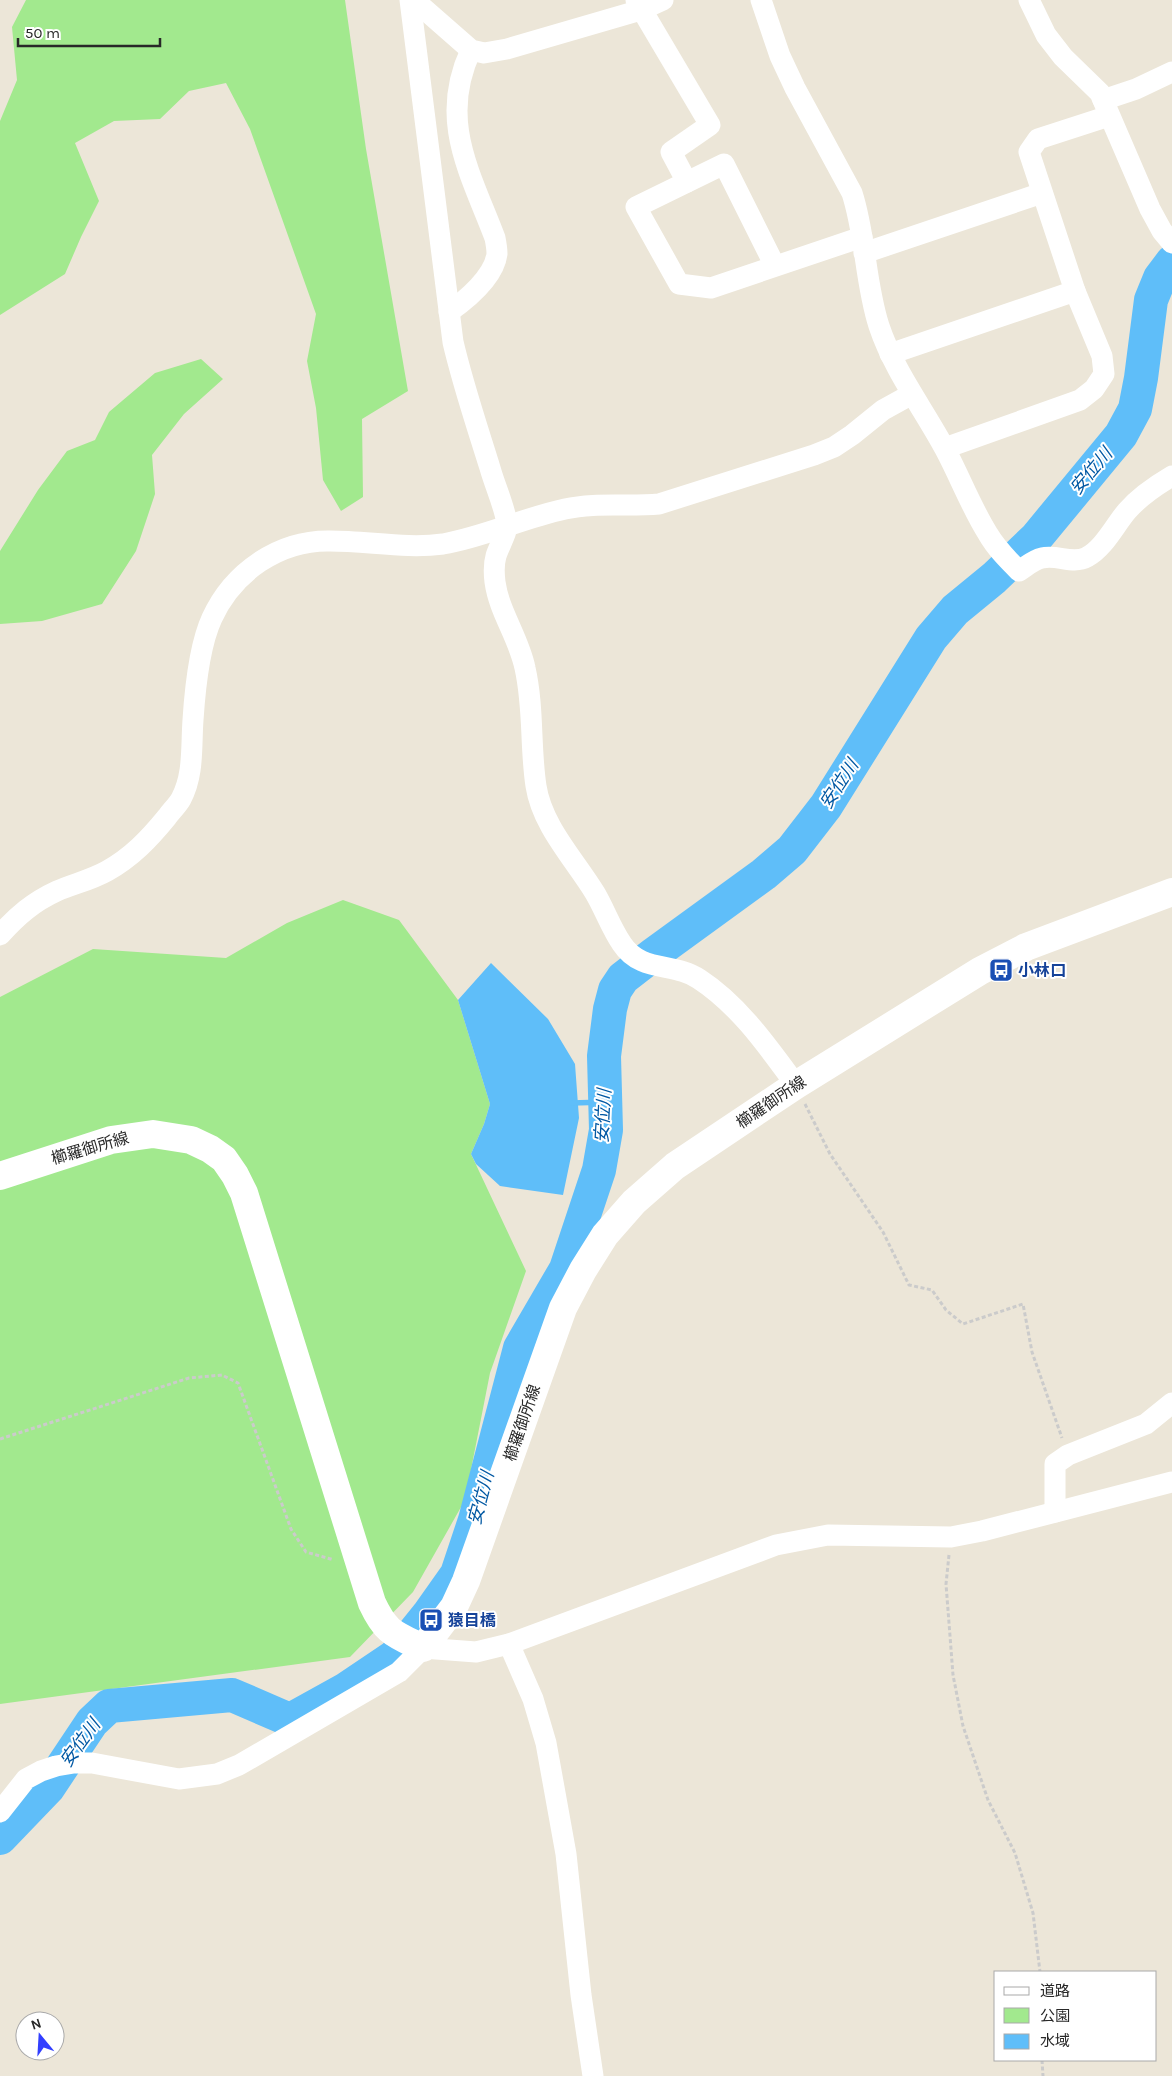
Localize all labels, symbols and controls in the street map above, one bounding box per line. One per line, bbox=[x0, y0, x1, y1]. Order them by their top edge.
scale bar bbox=[18, 15, 160, 47]
text: 50 m bbox=[25, 24, 60, 42]
water label: 安位川 bbox=[1065, 442, 1118, 499]
water label: 安位川 bbox=[815, 754, 864, 813]
bus stop icon: 小林口 bbox=[988, 957, 1014, 983]
place label: 小林口 bbox=[1018, 961, 1066, 980]
street label: 櫛羅御所線 bbox=[733, 1072, 809, 1132]
water label: 安位川 bbox=[591, 1086, 616, 1144]
street label: 櫛羅御所線 bbox=[49, 1128, 131, 1168]
street label: 櫛羅御所線 bbox=[500, 1382, 544, 1464]
water label: 安位川 bbox=[463, 1467, 499, 1527]
bus stop icon: 猿目橋 bbox=[418, 1607, 444, 1633]
place label: 猿目橋 bbox=[448, 1611, 496, 1630]
water label: 安位川 bbox=[55, 1713, 106, 1771]
legend bbox=[994, 1971, 1157, 2061]
text: 道路 bbox=[1040, 1982, 1070, 2000]
text: 公園 bbox=[1040, 2007, 1070, 2025]
north arrow bbox=[15, 2011, 65, 2061]
text: N bbox=[29, 2014, 44, 2034]
text: 水域 bbox=[1040, 2032, 1070, 2050]

